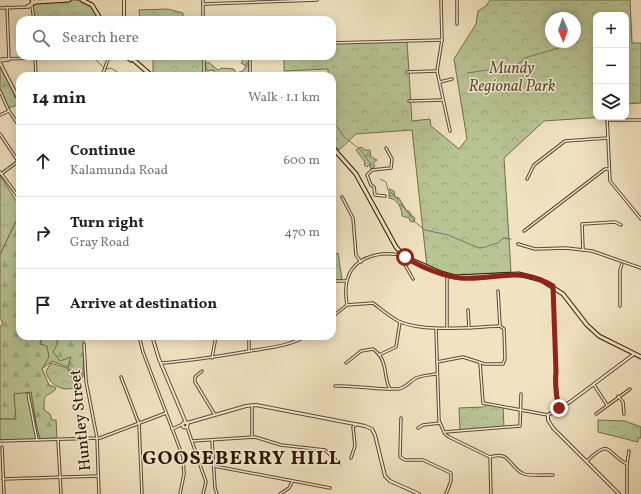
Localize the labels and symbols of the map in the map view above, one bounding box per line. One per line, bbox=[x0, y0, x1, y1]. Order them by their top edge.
north arrow bbox=[545, 12, 581, 48]
park label: Mundy Regional Park bbox=[469, 58, 556, 98]
route start bbox=[396, 248, 414, 266]
street label: Huntley Street bbox=[65, 368, 97, 472]
route end bbox=[550, 399, 568, 417]
district label: GOOSEBERRY HILL bbox=[142, 445, 342, 473]

